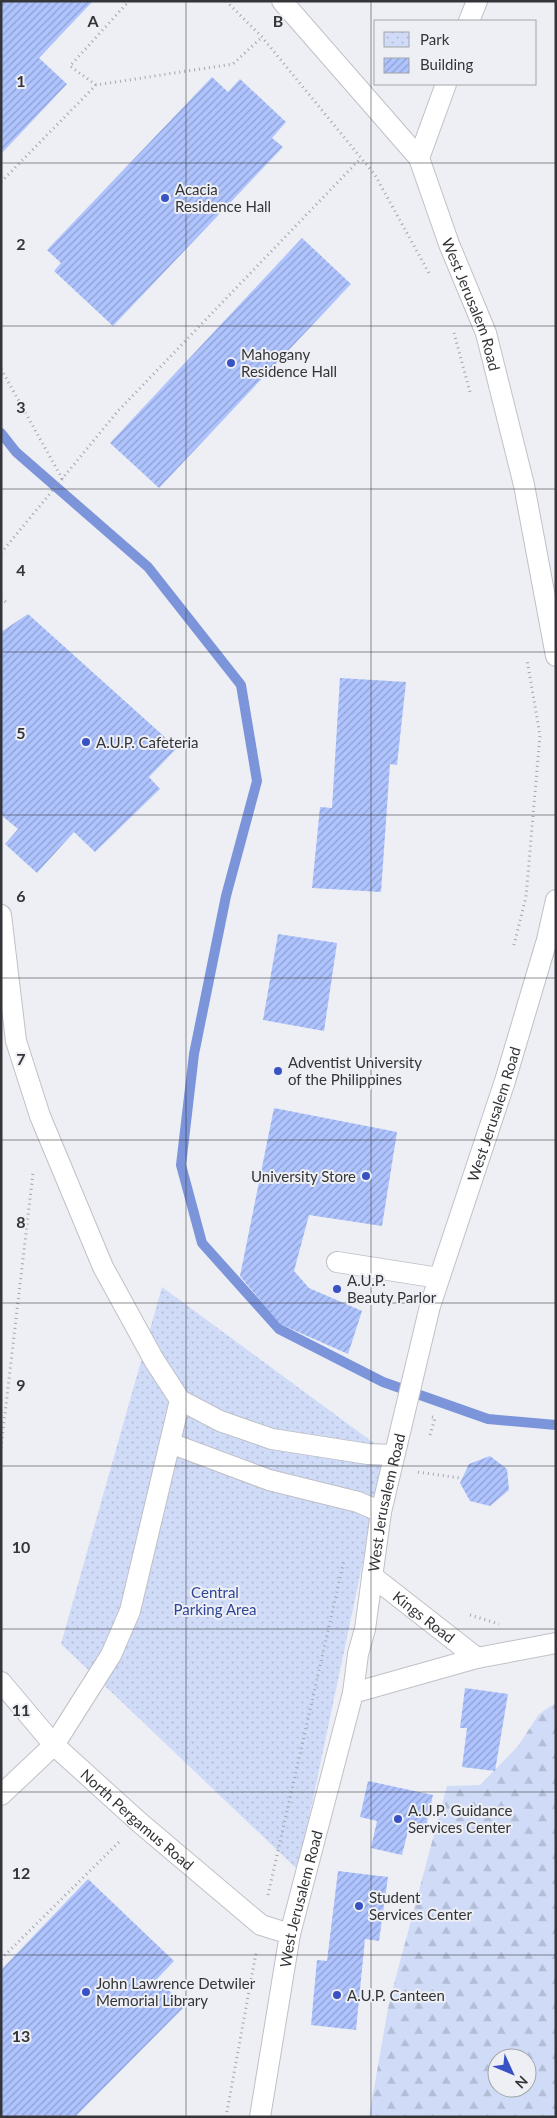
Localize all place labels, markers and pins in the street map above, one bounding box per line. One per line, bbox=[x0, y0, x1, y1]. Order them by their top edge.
place label: Acacia Residence Hall bbox=[175, 180, 271, 215]
marker: Acacia Residence Hall bbox=[159, 192, 171, 204]
place label: Mahogany Residence Hall bbox=[241, 345, 337, 380]
marker: Mahogany Residence Hall bbox=[225, 357, 237, 369]
place label: A.U.P. Cafeteria bbox=[96, 733, 199, 751]
marker: A.U.P. Cafeteria bbox=[80, 736, 92, 748]
place label: Adventist University of the Philippines bbox=[288, 1053, 422, 1088]
marker: Adventist University of the Philippines bbox=[272, 1065, 284, 1077]
place label: University Store bbox=[251, 1167, 356, 1185]
marker: University Store bbox=[360, 1170, 372, 1182]
place label: A.U.P. Beauty Parlor bbox=[347, 1271, 437, 1306]
marker: A.U.P. Beauty Parlor bbox=[331, 1283, 343, 1295]
place label: A.U.P. Guidance Services Center bbox=[408, 1801, 513, 1836]
marker: A.U.P. Guidance Services Center bbox=[392, 1813, 404, 1825]
place label: Student Services Center bbox=[369, 1888, 472, 1923]
marker: Student Services Center bbox=[353, 1900, 365, 1912]
place label: John Lawrence Detwiler Memorial Library bbox=[96, 1974, 256, 2009]
marker: John Lawrence Detwiler Memorial Library bbox=[80, 1986, 92, 1998]
place label: A.U.P. Canteen bbox=[347, 1986, 445, 2004]
marker: A.U.P. Canteen bbox=[331, 1989, 343, 2001]

